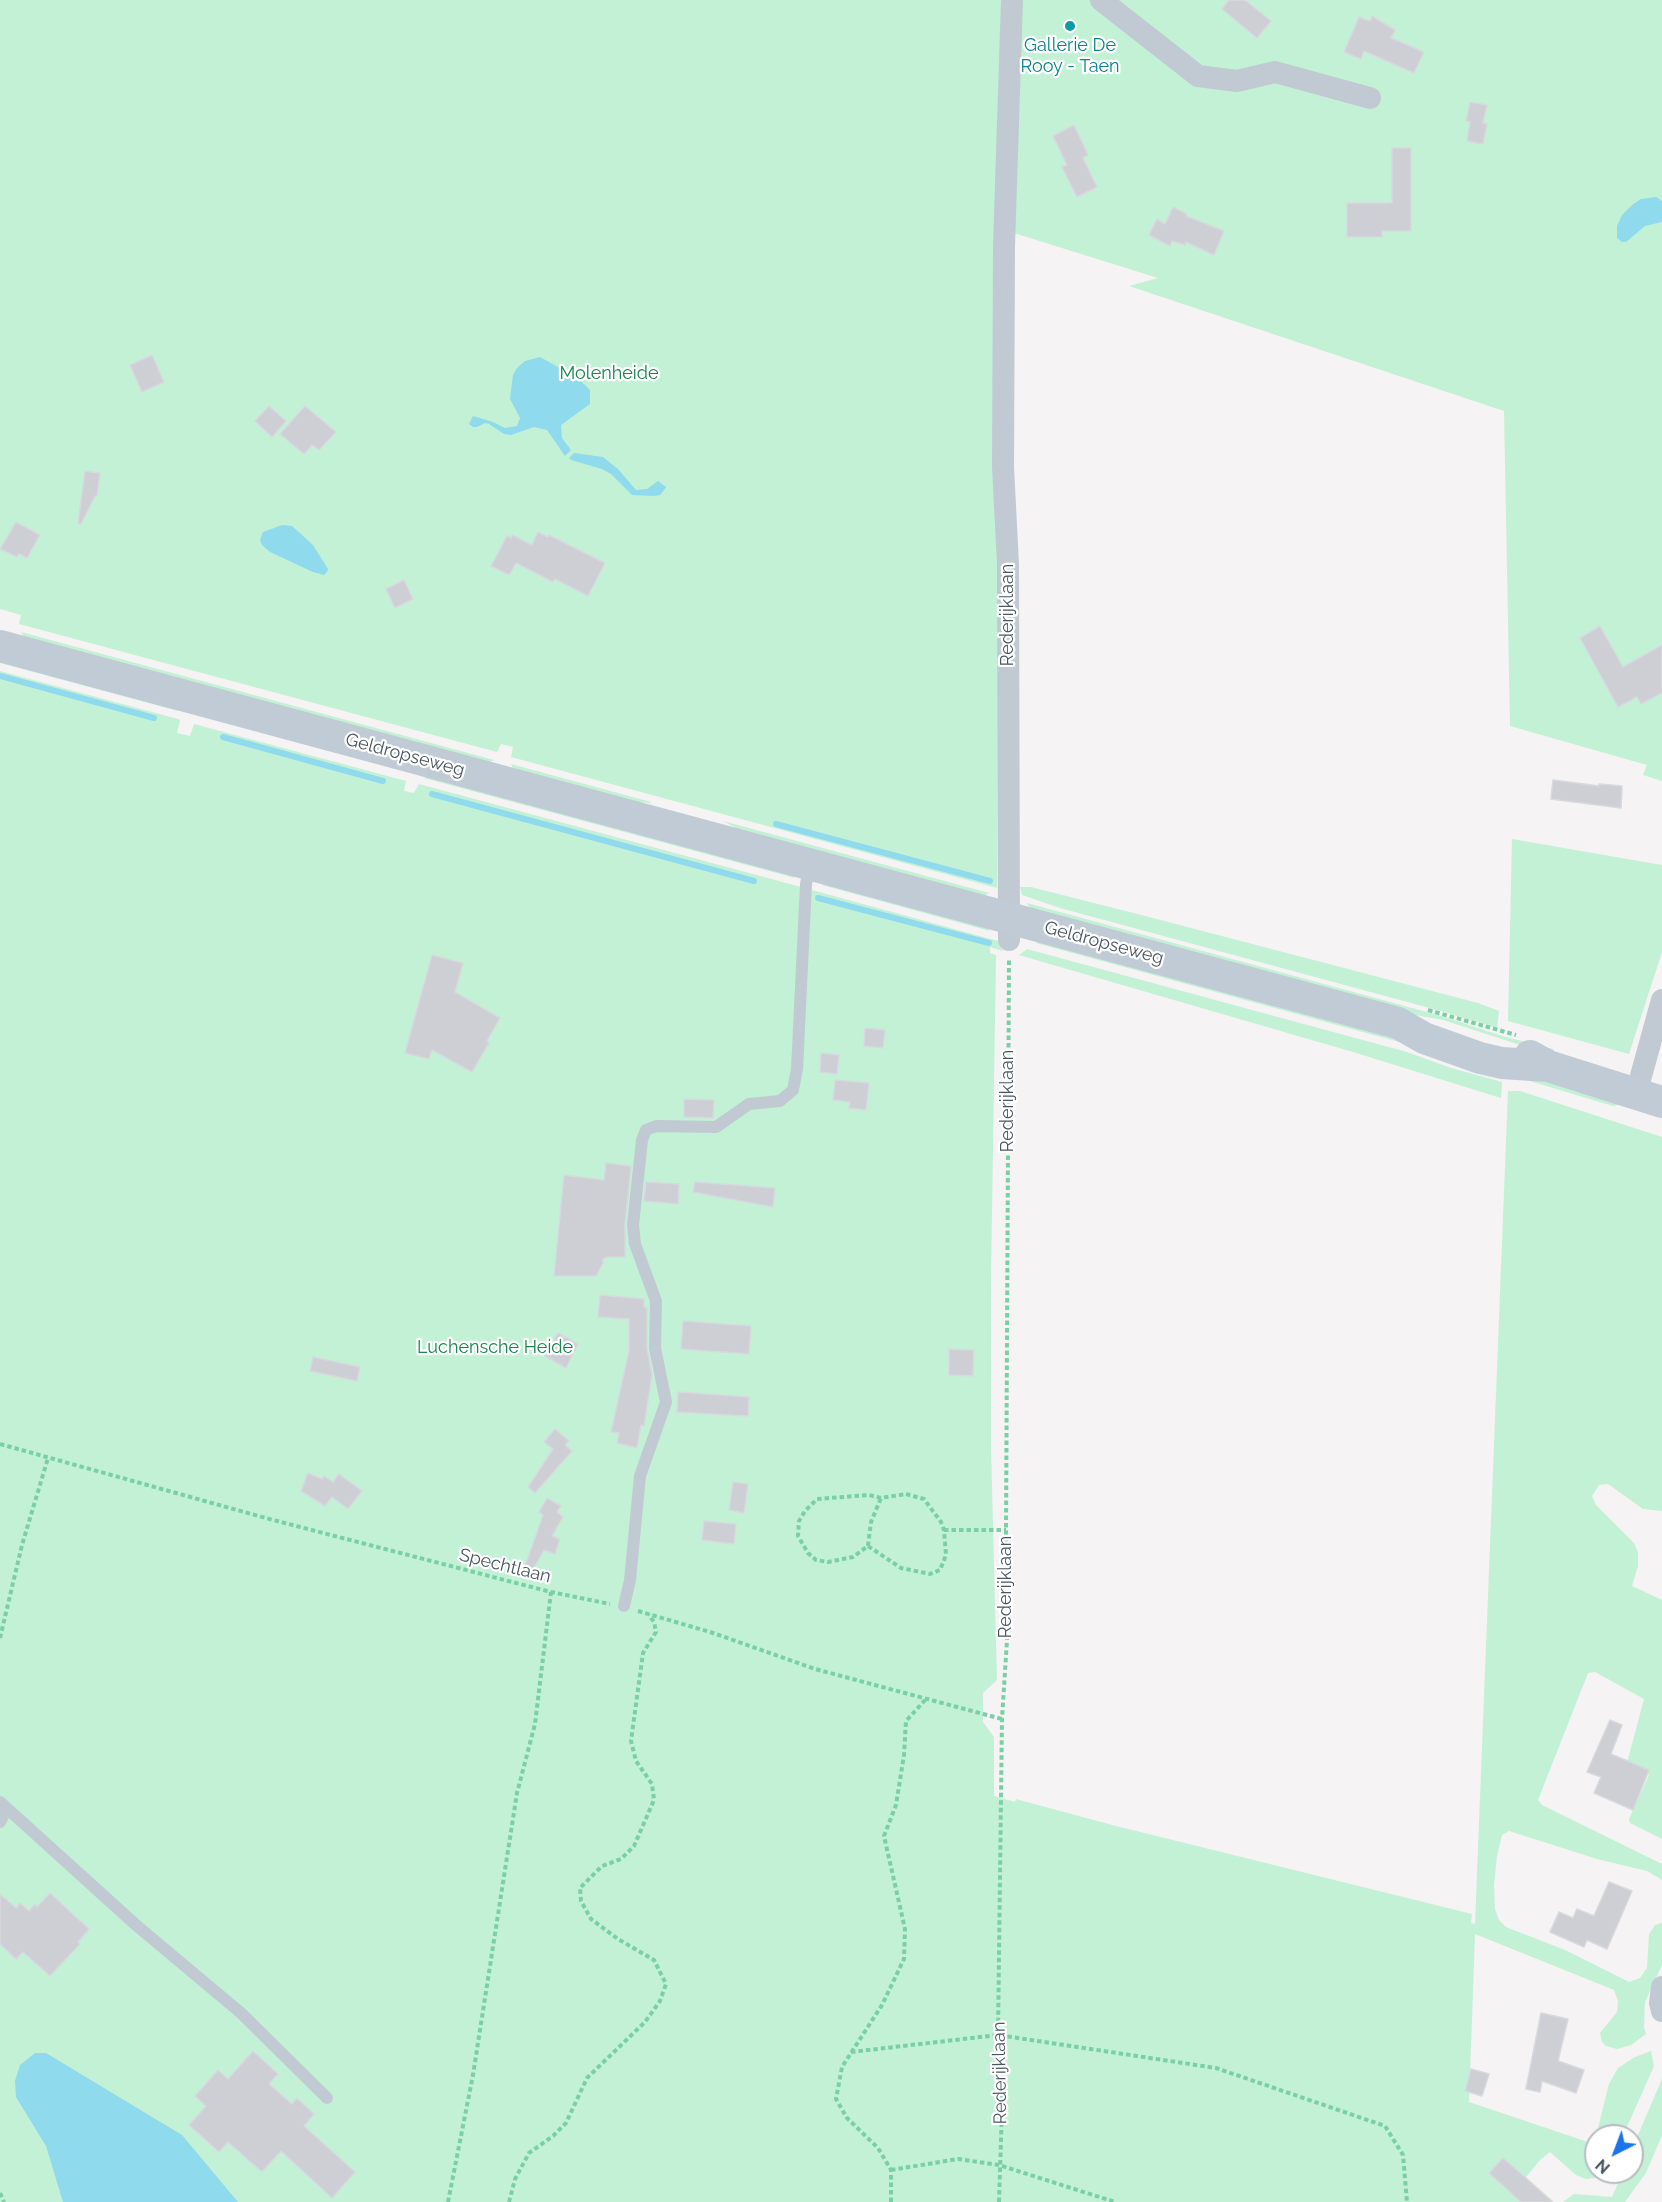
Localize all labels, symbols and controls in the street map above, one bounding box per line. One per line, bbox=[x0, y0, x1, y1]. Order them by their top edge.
marker: Gallerie De Rooy - Taen bbox=[1063, 19, 1077, 33]
place label: Gallerie De Rooy - Taen bbox=[1020, 35, 1120, 78]
park label: Molenheide bbox=[559, 363, 659, 385]
street label: Rederijklaan bbox=[997, 564, 1019, 666]
street label: Geldropseweg bbox=[343, 729, 467, 781]
street label: Geldropseweg bbox=[1042, 917, 1166, 969]
street label: Rederijklaan bbox=[997, 1050, 1019, 1152]
park label: Luchensche Heide bbox=[417, 1337, 573, 1359]
street label: Rederijklaan bbox=[995, 1536, 1017, 1638]
street label: Spechtlaan bbox=[457, 1544, 553, 1588]
street label: Rederijklaan bbox=[988, 2022, 1012, 2124]
north arrow bbox=[1584, 2124, 1644, 2184]
text: N bbox=[1592, 2155, 1614, 2177]

